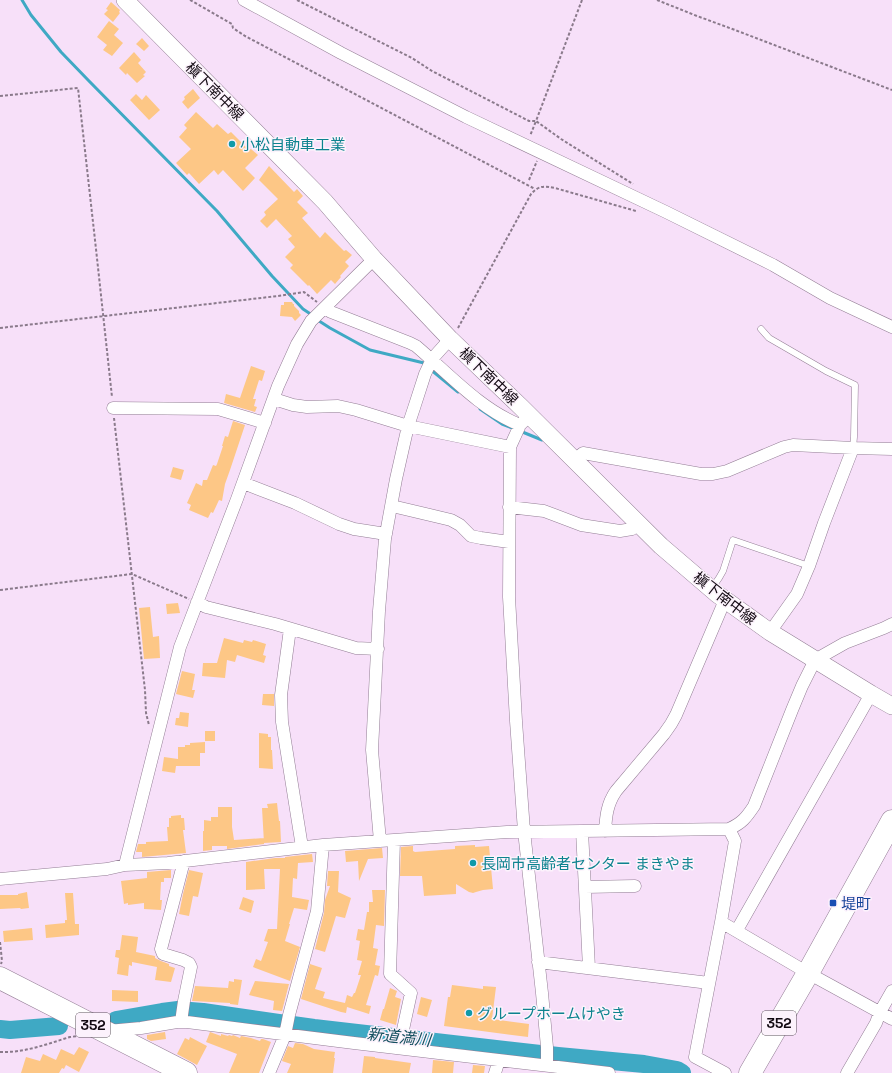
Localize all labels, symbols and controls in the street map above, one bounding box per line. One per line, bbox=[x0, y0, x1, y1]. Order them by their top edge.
street label: 槇下南中線 bbox=[182, 58, 248, 124]
place label: 小松自動車工業 bbox=[240, 135, 345, 154]
marker: 小松自動車工業 bbox=[227, 139, 237, 149]
street label: 槇下南中線 bbox=[455, 343, 523, 409]
street label: 槇下南中線 bbox=[690, 567, 760, 629]
place label: 長岡市高齢者センター まきやま bbox=[481, 854, 695, 873]
marker: 長岡市高齢者センター まきやま bbox=[468, 858, 478, 868]
place label: 堤町 bbox=[841, 894, 871, 913]
marker: 堤町 bbox=[828, 898, 838, 908]
place label: グループホームけやき bbox=[477, 1004, 626, 1023]
marker: グループホームけやき bbox=[464, 1008, 474, 1018]
road number: 352 bbox=[762, 1011, 796, 1035]
road number: 352 bbox=[76, 1013, 110, 1037]
water label: 新道満川 bbox=[366, 1023, 434, 1051]

